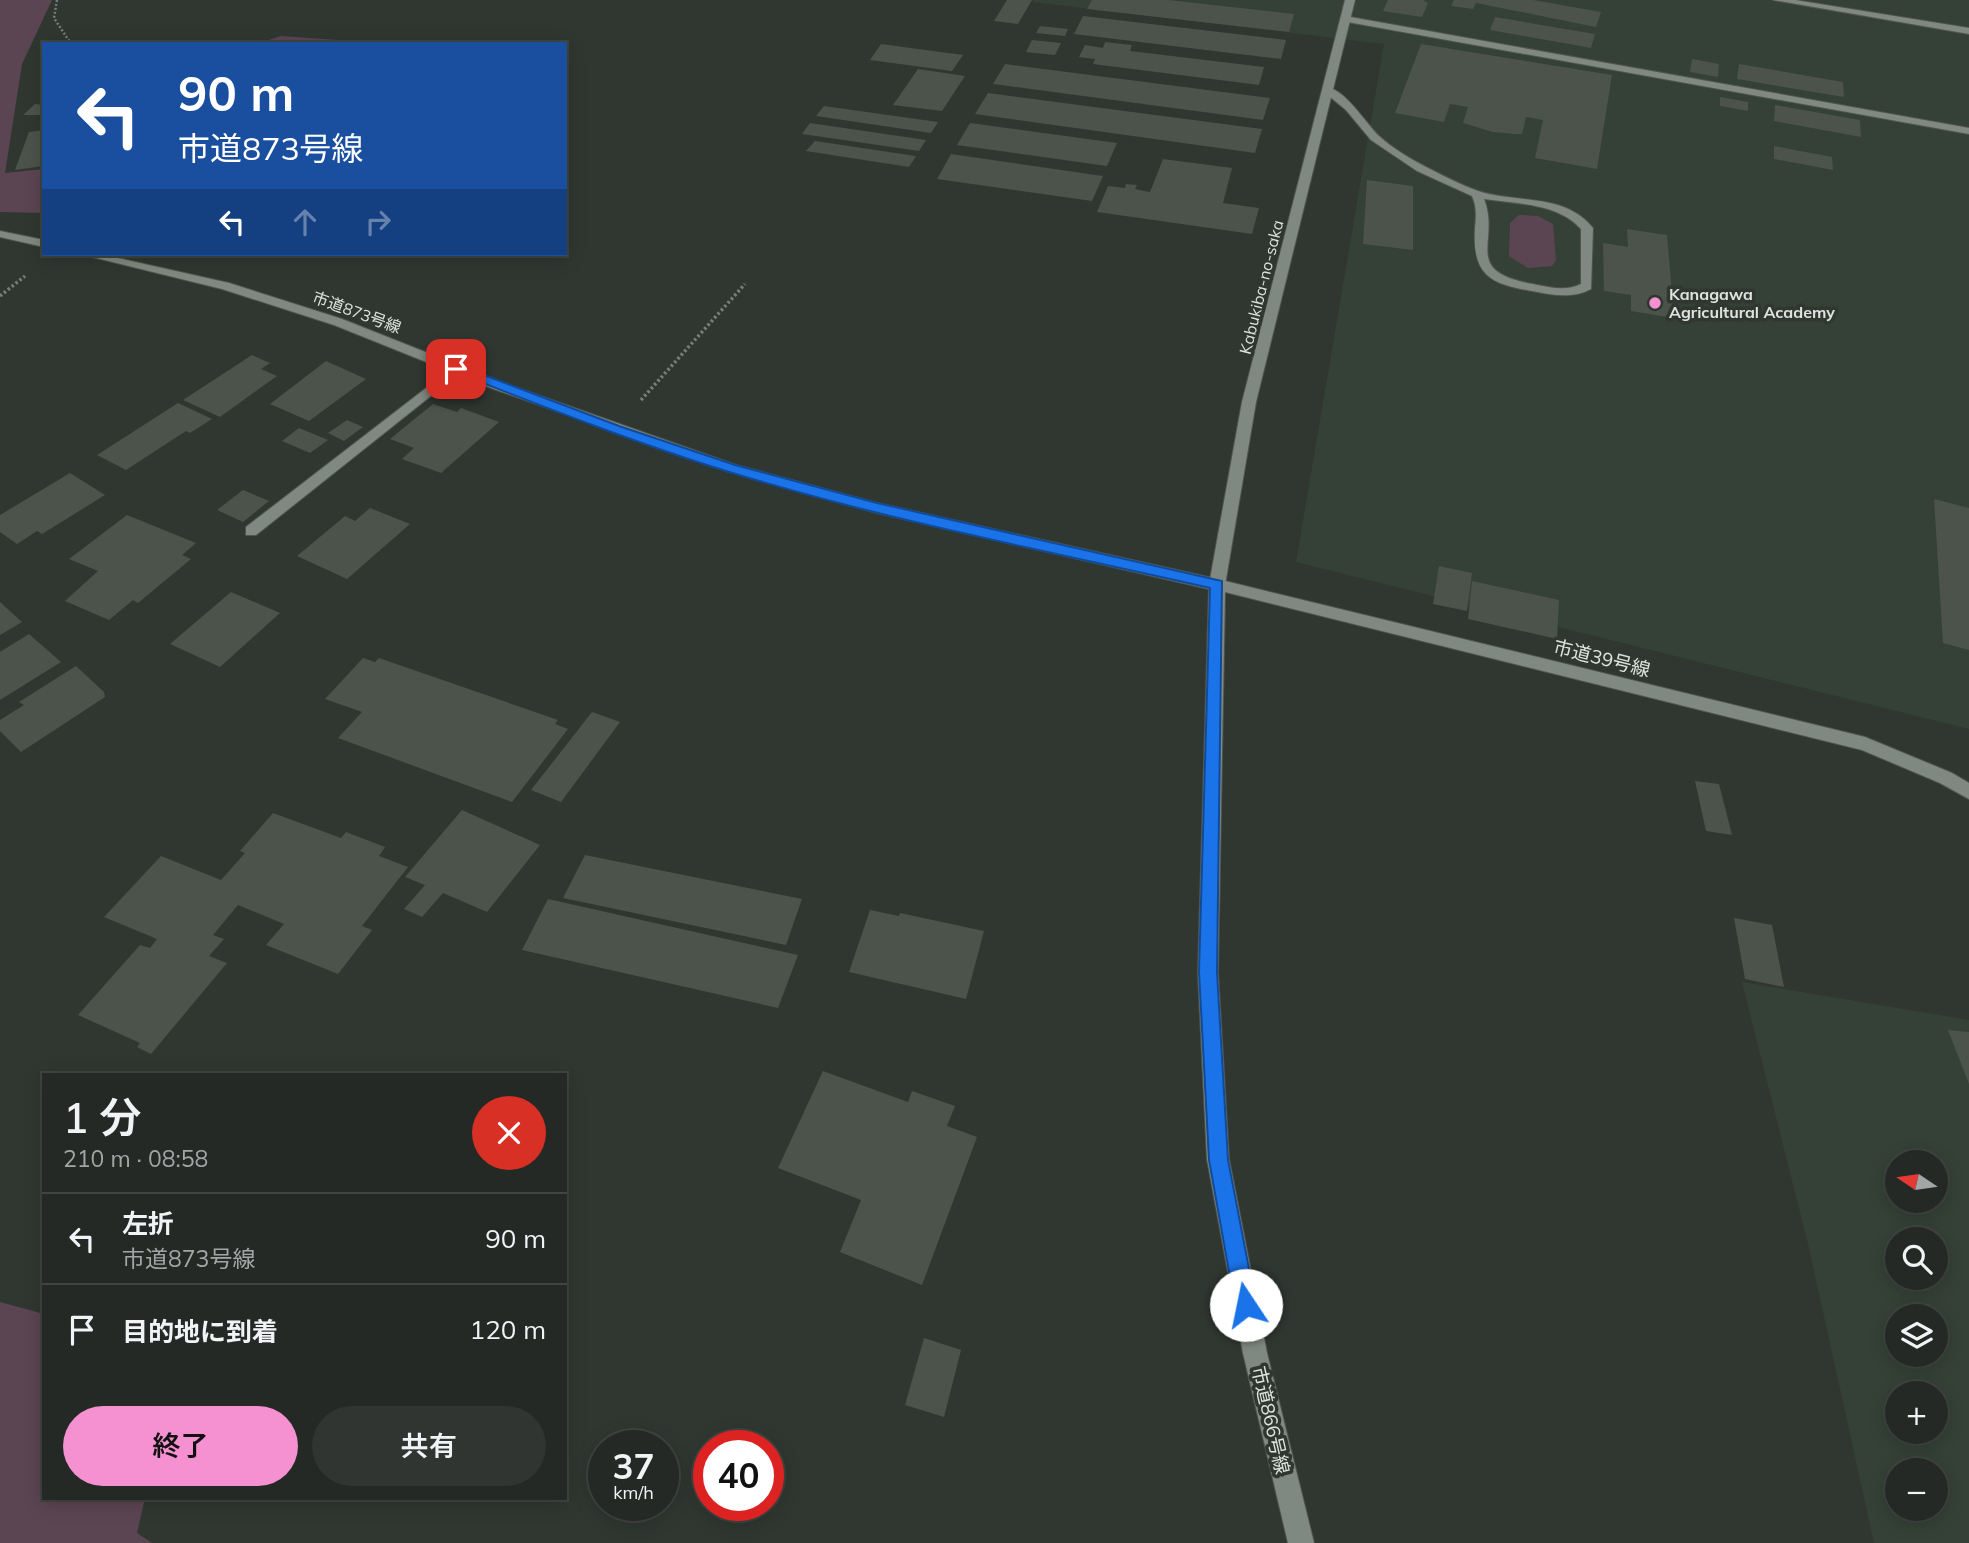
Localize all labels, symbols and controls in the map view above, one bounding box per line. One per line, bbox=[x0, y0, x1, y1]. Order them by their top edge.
text: 90 m bbox=[178, 62, 294, 123]
icon: left bbox=[63, 70, 154, 161]
text: 市道873号線 bbox=[178, 128, 364, 168]
icon: left bbox=[213, 203, 251, 241]
icon: ahead bbox=[286, 203, 324, 241]
icon: right bbox=[359, 203, 397, 241]
street label: Kabukiba-no-saka bbox=[1235, 218, 1287, 356]
place label: Kanagawa Agricultural Academy bbox=[1669, 284, 1835, 322]
street label: 市道873号線 bbox=[310, 287, 404, 337]
marker: Kanagawa Agricultural Academy bbox=[1647, 295, 1663, 311]
pin bbox=[426, 339, 486, 399]
icon: arrive bbox=[437, 350, 475, 388]
street label: 市道39号線 bbox=[1551, 634, 1653, 682]
text: 1 分 bbox=[63, 1091, 141, 1144]
button: close bbox=[472, 1096, 546, 1170]
text: 210 m · 08:58 bbox=[63, 1144, 208, 1173]
north arrow bbox=[1885, 1150, 1948, 1213]
map controls bbox=[1885, 1150, 1948, 1521]
text: 左折 bbox=[122, 1207, 174, 1240]
icon: left bbox=[63, 1220, 101, 1258]
text: 90 m bbox=[485, 1222, 546, 1255]
button: search bbox=[1885, 1227, 1948, 1290]
text: 市道873号線 bbox=[122, 1244, 255, 1273]
position arrow bbox=[1209, 1268, 1283, 1342]
button: layers bbox=[1885, 1304, 1948, 1367]
icon: arrive bbox=[63, 1311, 101, 1349]
text: 120 m bbox=[470, 1313, 546, 1346]
text: 目的地に到着 bbox=[122, 1315, 278, 1348]
street label: 市道866号線 bbox=[1247, 1364, 1295, 1476]
button: + bbox=[1885, 1381, 1948, 1444]
button: 終了 bbox=[63, 1406, 298, 1486]
button: 共有 bbox=[312, 1406, 546, 1486]
speed limit sign: 40 bbox=[693, 1430, 784, 1521]
text: 37 bbox=[612, 1444, 655, 1488]
button: − bbox=[1885, 1458, 1948, 1521]
text: km/h bbox=[613, 1481, 654, 1504]

